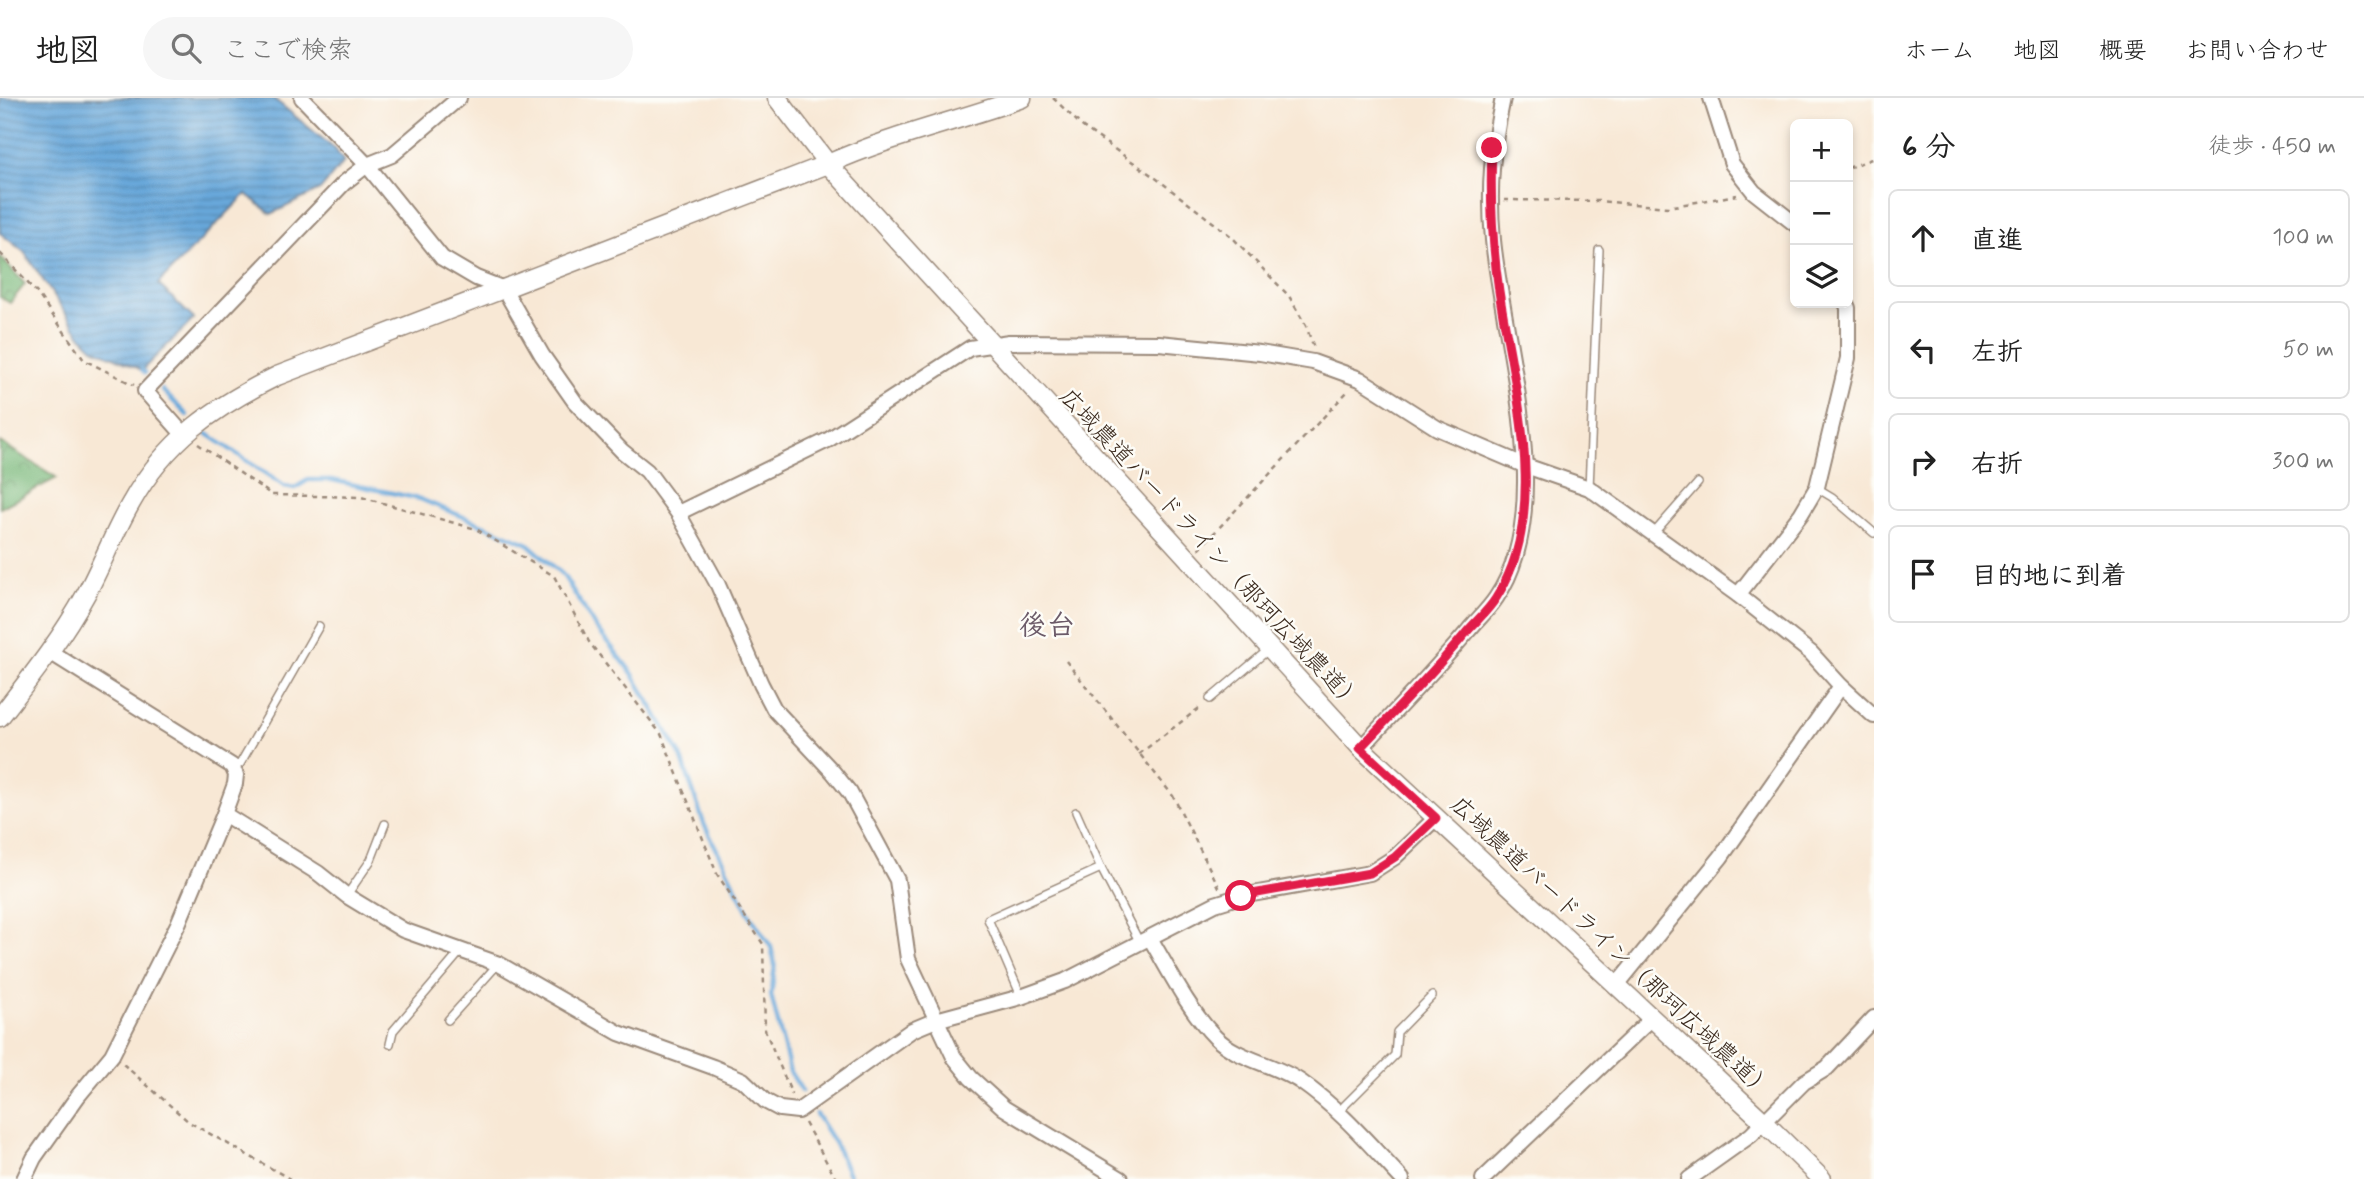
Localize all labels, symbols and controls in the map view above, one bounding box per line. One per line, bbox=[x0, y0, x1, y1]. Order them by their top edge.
search box bbox=[143, 17, 633, 80]
icon: search bbox=[167, 29, 205, 67]
text: 地図 bbox=[35, 30, 101, 74]
text: ここで検索 bbox=[223, 34, 353, 68]
text: ホーム bbox=[1904, 36, 1975, 67]
text: 地図 bbox=[2013, 36, 2061, 67]
text: 概要 bbox=[2099, 36, 2147, 67]
text: お問い合わせ bbox=[2185, 36, 2329, 67]
map controls bbox=[1790, 119, 1853, 308]
button: + bbox=[1790, 119, 1853, 182]
text: 6 分 bbox=[1902, 128, 1955, 167]
route end bbox=[1476, 132, 1507, 163]
text: 徒歩 · 450 m bbox=[2208, 132, 2336, 162]
button: − bbox=[1790, 182, 1853, 245]
icon: ahead bbox=[1904, 219, 1942, 257]
text: 100 m bbox=[2272, 223, 2334, 253]
text: 直進 bbox=[1971, 224, 2023, 258]
button: layers bbox=[1790, 245, 1853, 308]
icon: left bbox=[1904, 331, 1942, 369]
text: 50 m bbox=[2283, 335, 2334, 365]
text: 左折 bbox=[1971, 336, 2023, 370]
street label: 広域農道バードライン（那珂広域農道） bbox=[1052, 382, 1368, 718]
icon: right bbox=[1904, 443, 1942, 481]
text: 300 m bbox=[2272, 447, 2334, 477]
text: 右折 bbox=[1971, 448, 2023, 482]
icon: arrive bbox=[1904, 555, 1942, 593]
text: 目的地に到着 bbox=[1971, 560, 2127, 594]
district label: 後台 bbox=[1019, 608, 1075, 645]
street label: 広域農道バードライン（那珂広域農道） bbox=[1443, 790, 1779, 1106]
route start bbox=[1225, 880, 1256, 911]

